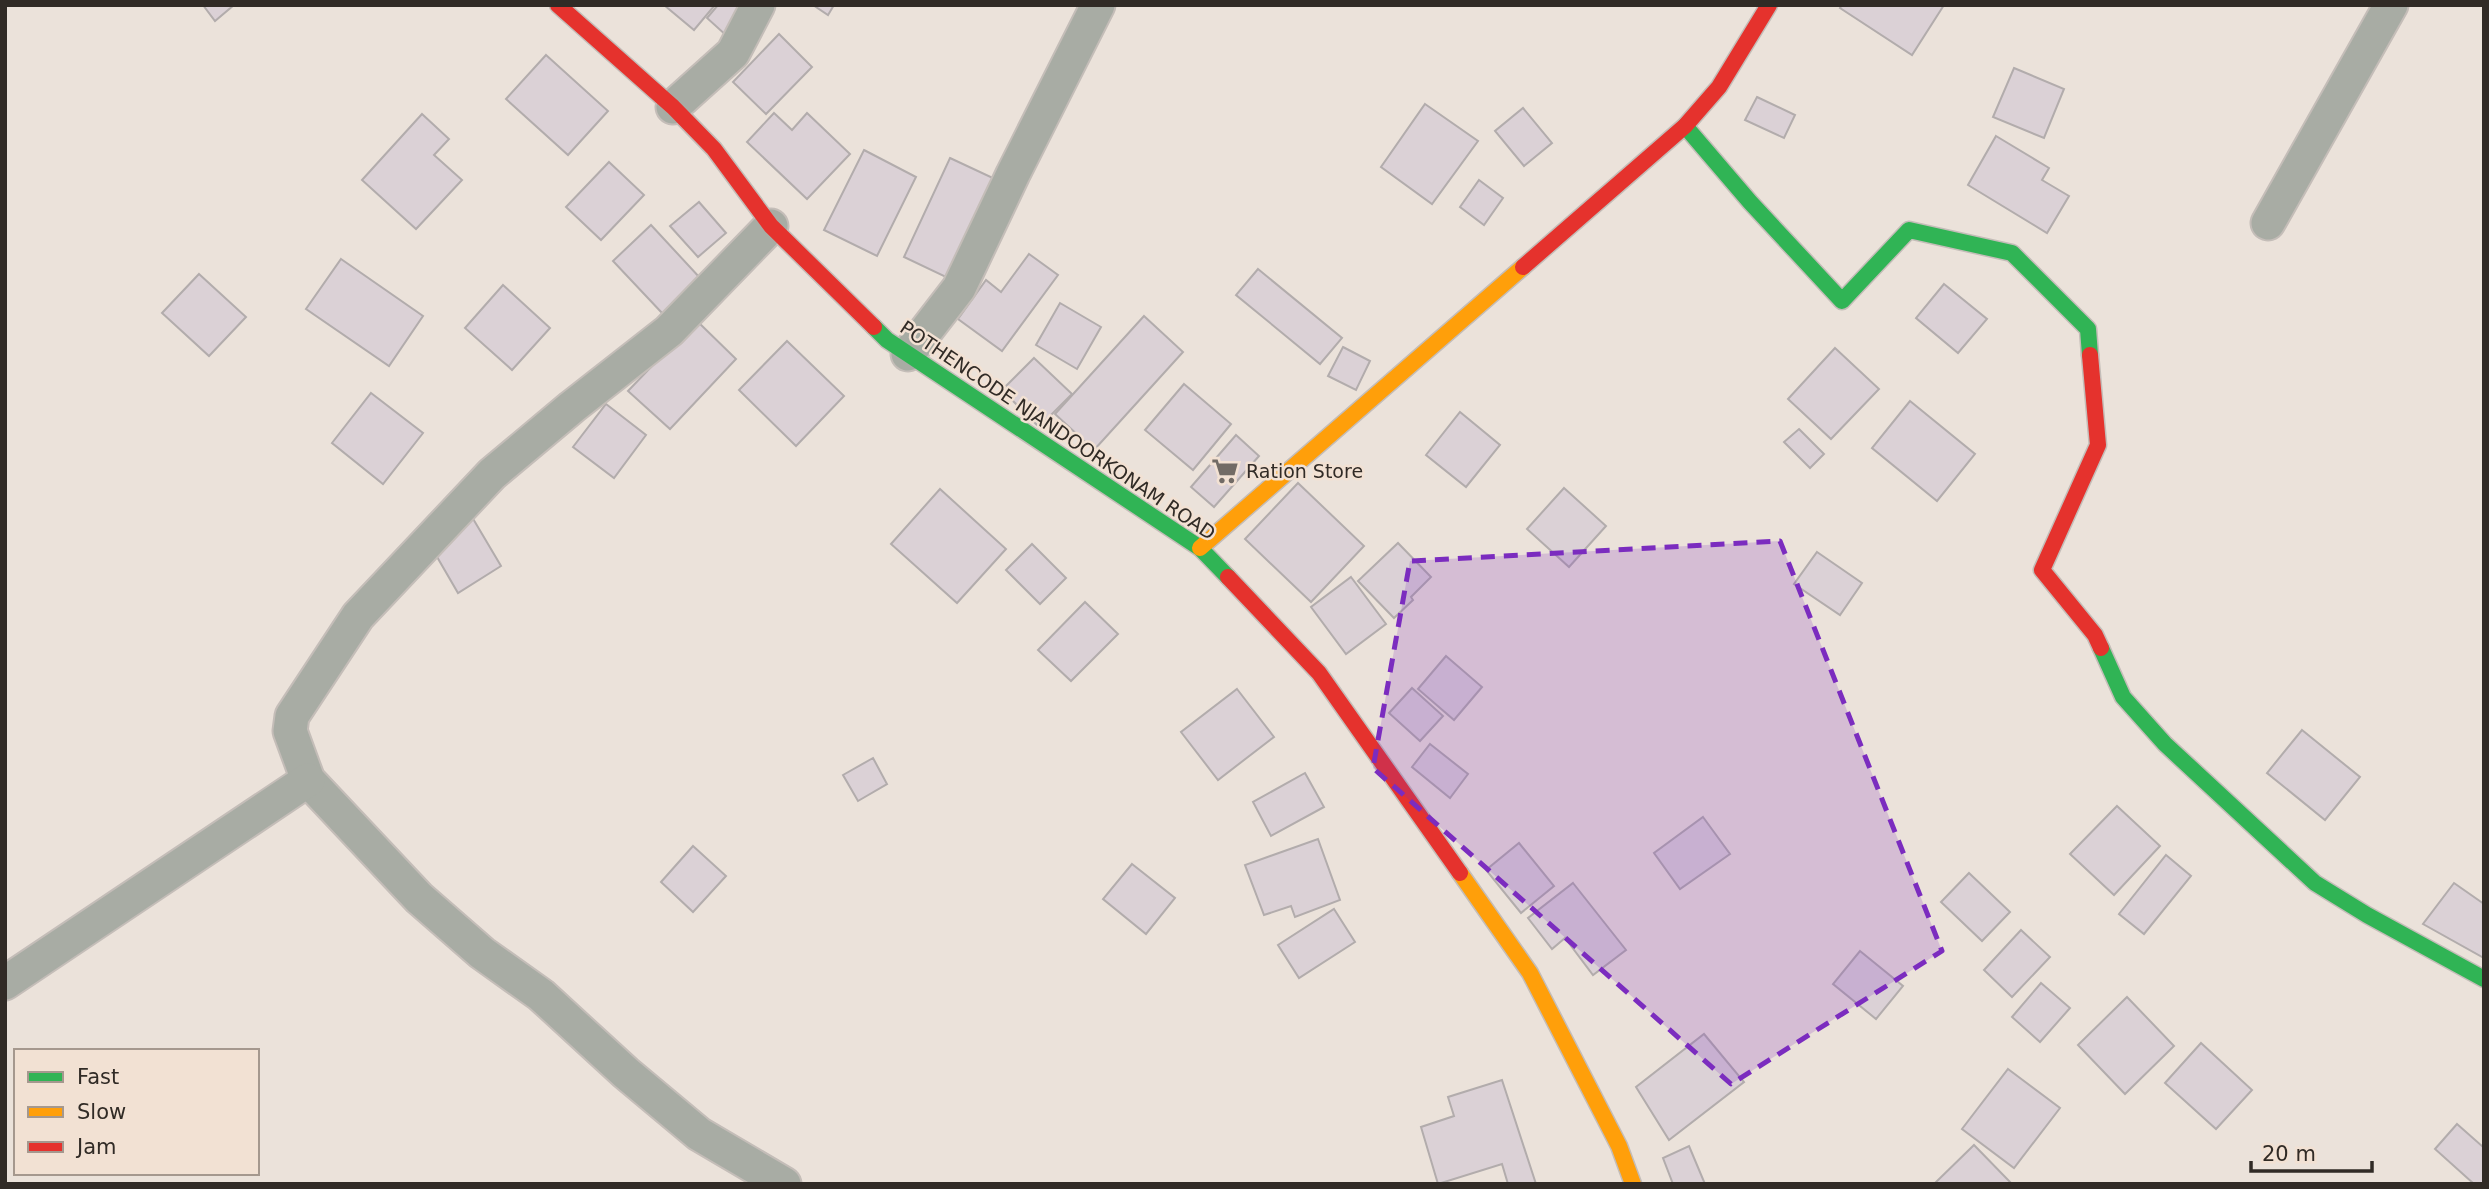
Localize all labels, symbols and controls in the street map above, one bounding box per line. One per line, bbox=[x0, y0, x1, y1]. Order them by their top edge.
street label: POTHENCODE NJANDOORKONAM ROAD bbox=[896, 316, 1220, 544]
supermarket icon: Ration Store bbox=[1210, 456, 1240, 486]
place label: Ration Store bbox=[1246, 460, 1363, 482]
legend bbox=[14, 1049, 259, 1175]
text: Fast bbox=[77, 1065, 119, 1089]
text: Slow bbox=[77, 1100, 126, 1124]
scale bar bbox=[2251, 1130, 2372, 1174]
text: Jam bbox=[75, 1135, 117, 1159]
text: 20 m bbox=[2262, 1142, 2316, 1166]

